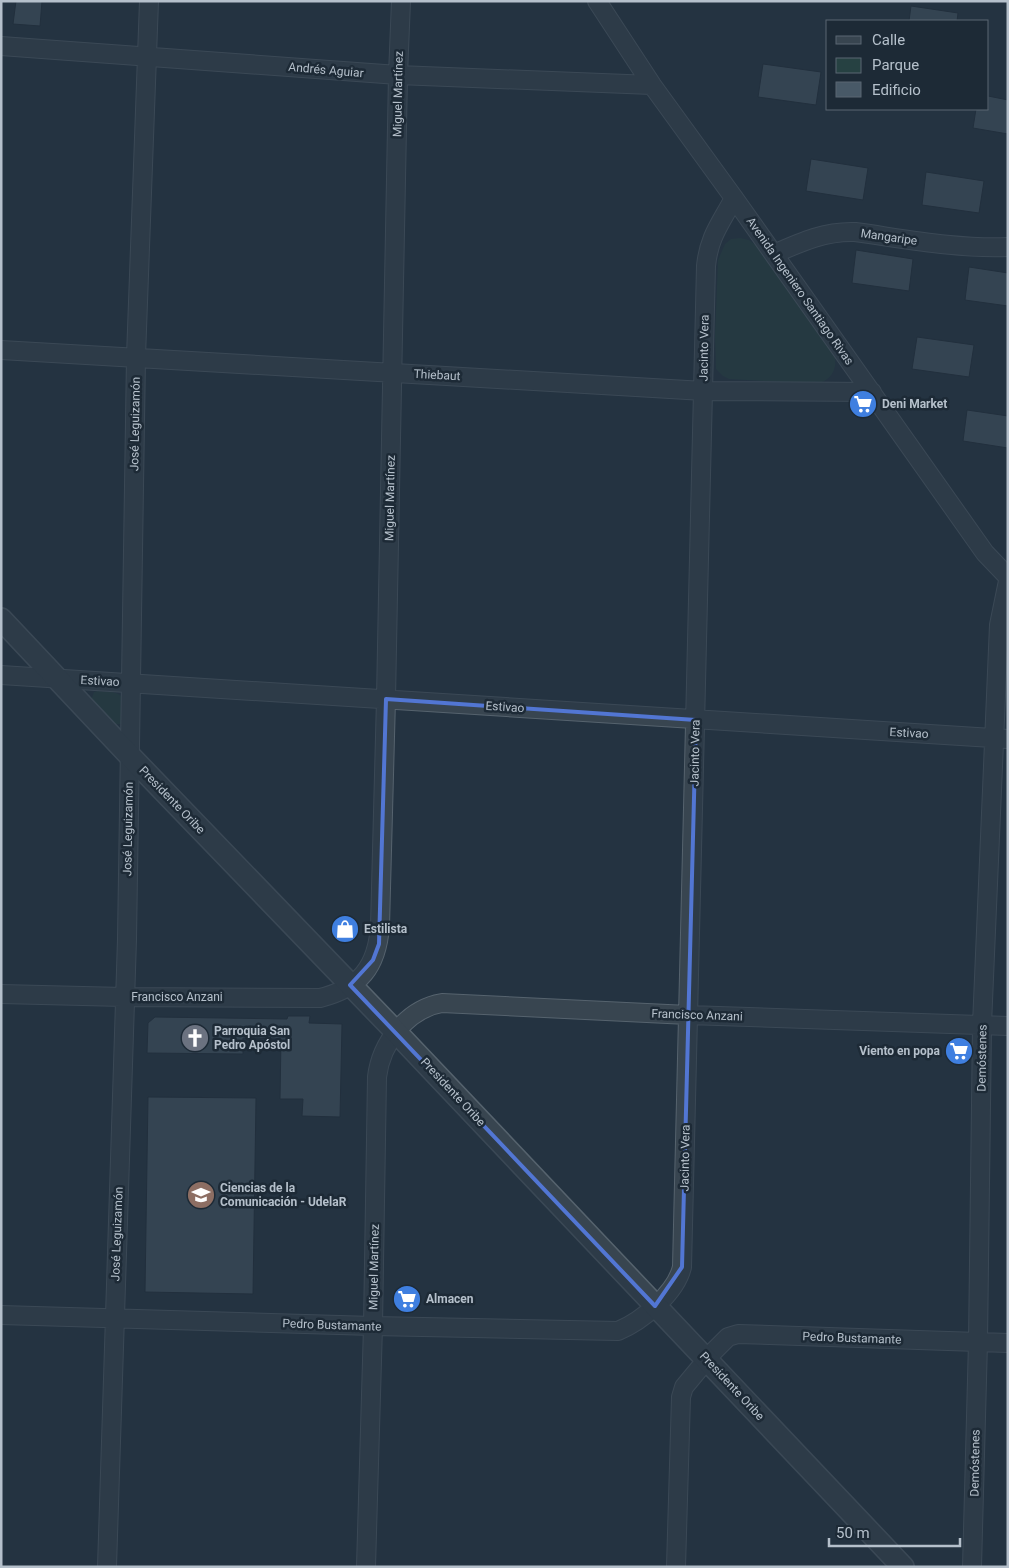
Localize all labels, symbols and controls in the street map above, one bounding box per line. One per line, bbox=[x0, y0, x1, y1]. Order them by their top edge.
legend bbox=[826, 20, 989, 110]
text: Calle bbox=[872, 31, 905, 49]
street label: Miguel Martínez bbox=[390, 51, 406, 137]
text: Parque bbox=[872, 56, 919, 74]
street label: Andrés Aguiar bbox=[288, 60, 364, 80]
text: Edificio bbox=[872, 81, 921, 99]
street label: Avenida Ingeniero Santiago Rivas bbox=[743, 214, 857, 368]
street label: Mangaripe bbox=[860, 226, 918, 248]
street label: Jacinto Vera bbox=[696, 315, 712, 381]
street label: Thiebaut bbox=[413, 367, 461, 383]
street label: José Leguizamón bbox=[127, 377, 143, 471]
supermarket icon: Deni Market bbox=[848, 389, 878, 419]
place label: Deni Market bbox=[882, 397, 947, 411]
street label: Miguel Martínez bbox=[382, 455, 398, 541]
street label: Estivao bbox=[80, 673, 120, 689]
street label: Estivao bbox=[485, 699, 525, 715]
street label: Jacinto Vera bbox=[687, 720, 703, 786]
street label: Estivao bbox=[889, 725, 929, 741]
street label: Presidente Oribe bbox=[136, 763, 208, 837]
street label: José Leguizamón bbox=[120, 782, 136, 876]
shop icon: Estilista bbox=[330, 914, 360, 944]
place label: Estilista bbox=[364, 922, 408, 936]
street label: Francisco Anzani bbox=[131, 990, 223, 1004]
street label: Francisco Anzani bbox=[651, 1006, 743, 1024]
church icon: Parroquia San Pedro Apóstol bbox=[180, 1023, 210, 1053]
place label: Parroquia San Pedro Apóstol bbox=[214, 1024, 290, 1052]
street label: Demóstenes bbox=[974, 1024, 990, 1092]
supermarket icon: Viento en popa bbox=[944, 1036, 974, 1066]
place label: Viento en popa bbox=[859, 1044, 941, 1058]
street label: Presidente Oribe bbox=[418, 1055, 488, 1129]
street label: Jacinto Vera bbox=[677, 1125, 693, 1191]
school or university icon: Ciencias de la Comunicación - UdelaR bbox=[186, 1180, 216, 1210]
place label: Ciencias de la Comunicación - UdelaR bbox=[220, 1181, 347, 1209]
street label: José Leguizamón bbox=[108, 1186, 126, 1282]
street label: Miguel Martínez bbox=[366, 1224, 382, 1310]
supermarket icon: Almacen bbox=[392, 1284, 422, 1314]
place label: Almacen bbox=[426, 1292, 474, 1306]
street label: Pedro Bustamante bbox=[282, 1316, 382, 1334]
street label: Pedro Bustamante bbox=[802, 1329, 902, 1347]
street label: Presidente Oribe bbox=[697, 1349, 767, 1423]
street label: Demóstenes bbox=[967, 1429, 983, 1497]
scale bar bbox=[829, 1516, 960, 1548]
text: 50 m bbox=[836, 1524, 870, 1542]

